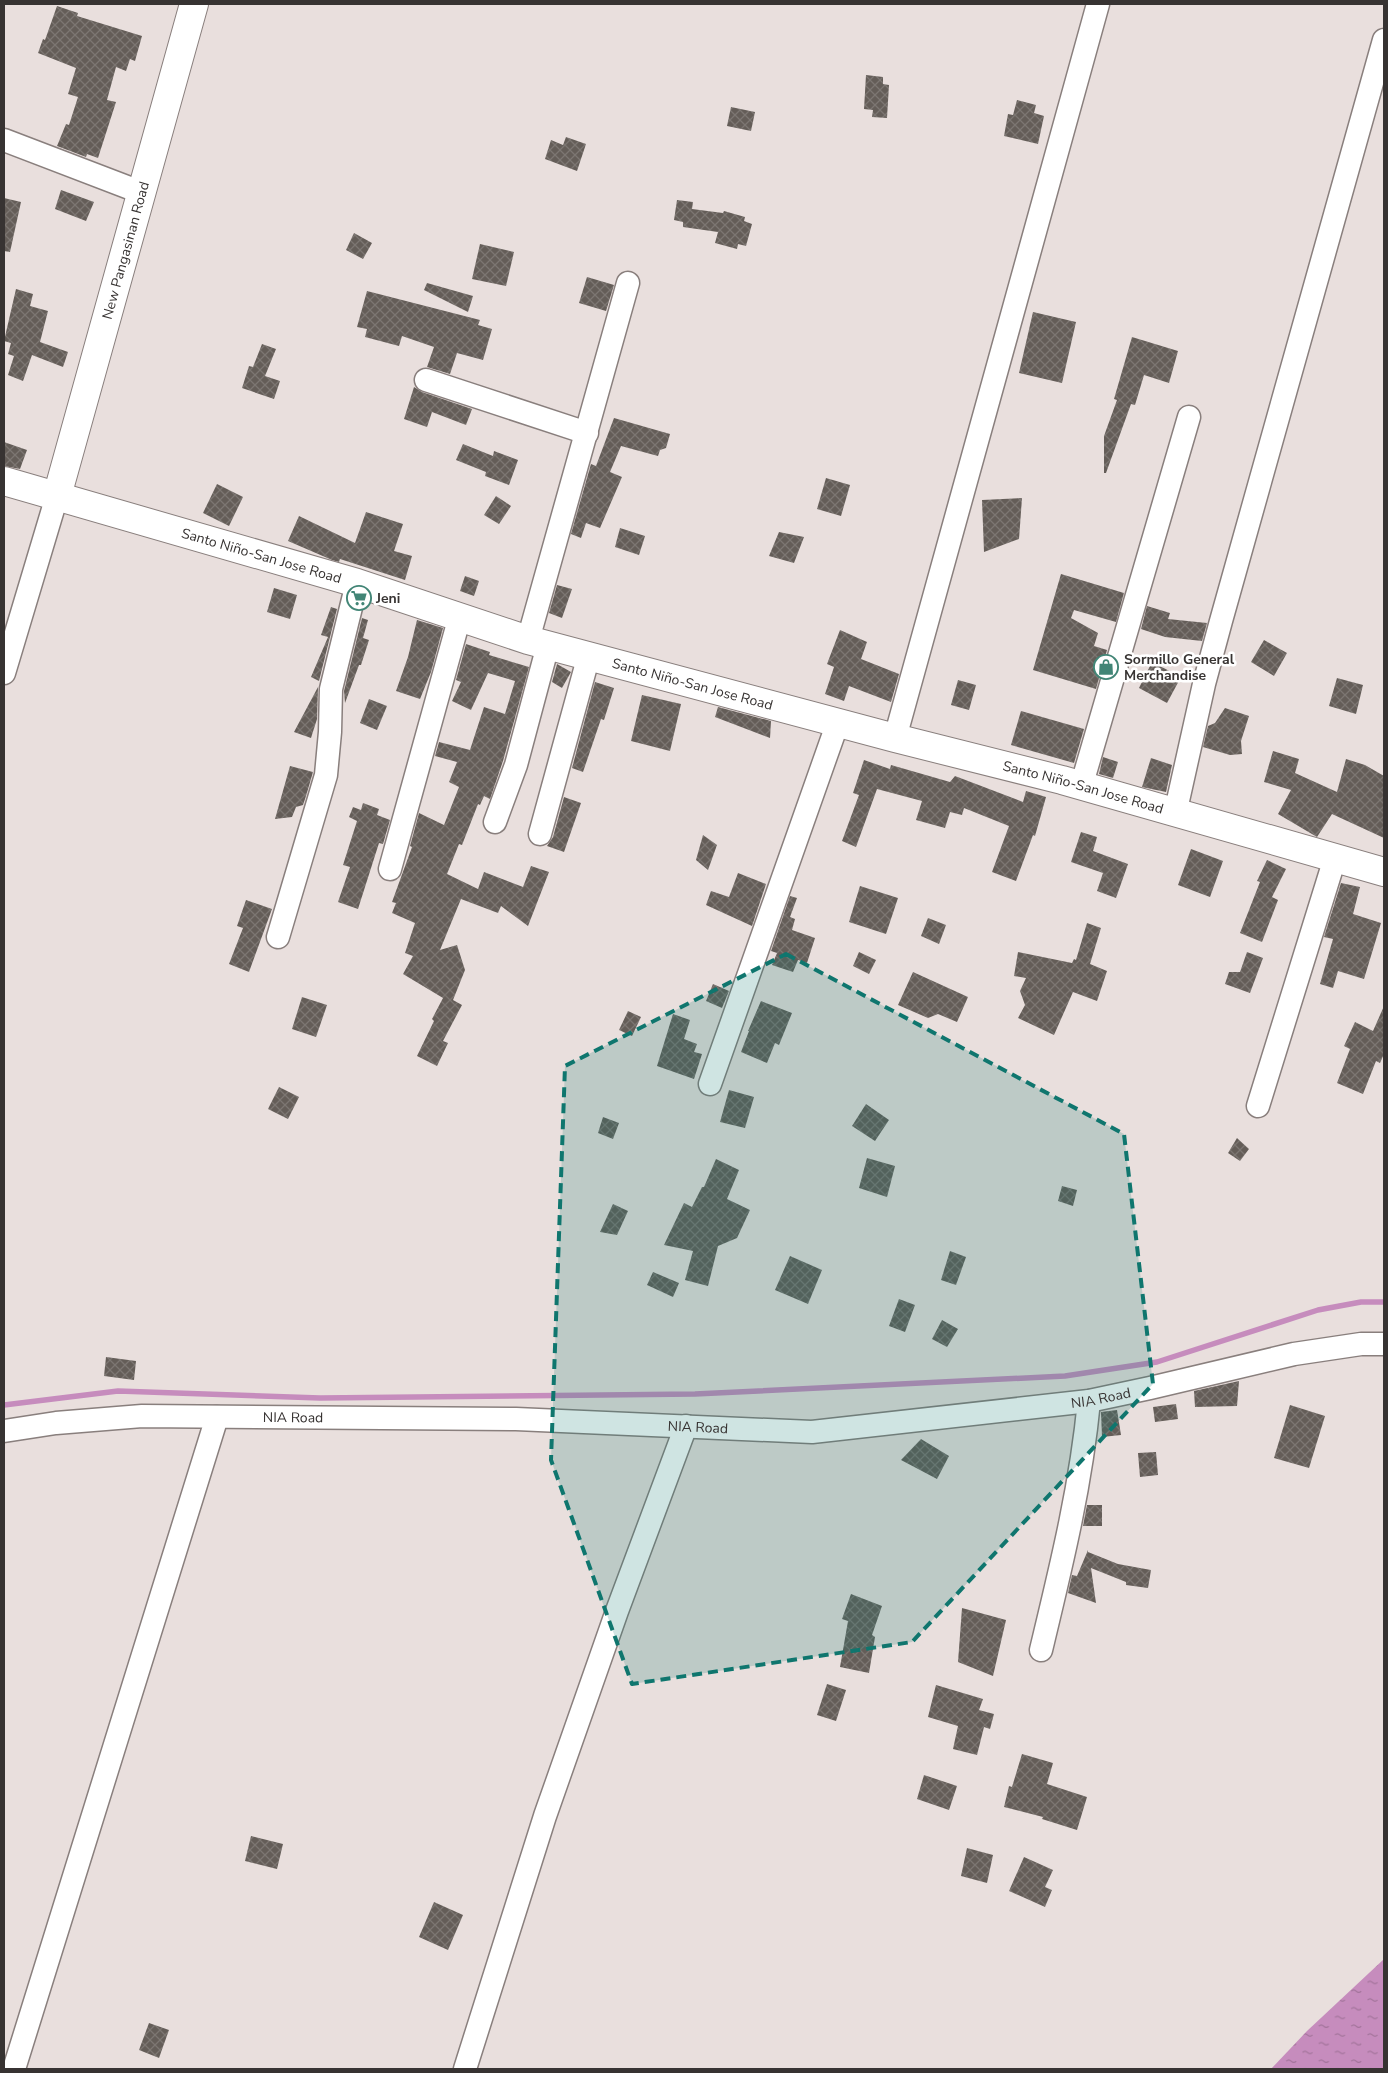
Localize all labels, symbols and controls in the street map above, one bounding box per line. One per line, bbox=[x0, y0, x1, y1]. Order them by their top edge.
street label: New Pangasinan Road bbox=[97, 179, 154, 321]
street label: Santo Niño-San Jose Road bbox=[179, 523, 344, 588]
supermarket icon: Jeni bbox=[346, 585, 372, 611]
place label: Jeni bbox=[375, 589, 400, 608]
place label: Sormillo General Merchandise bbox=[1124, 650, 1235, 685]
street label: Santo Niño-San Jose Road bbox=[610, 653, 775, 715]
shop icon: Sormillo General Merchandise bbox=[1093, 654, 1119, 680]
street label: Santo Niño-San Jose Road bbox=[1001, 756, 1166, 818]
street label: NIA Road bbox=[1070, 1383, 1132, 1412]
street label: NIA Road bbox=[263, 1407, 323, 1427]
street label: NIA Road bbox=[667, 1416, 729, 1438]

